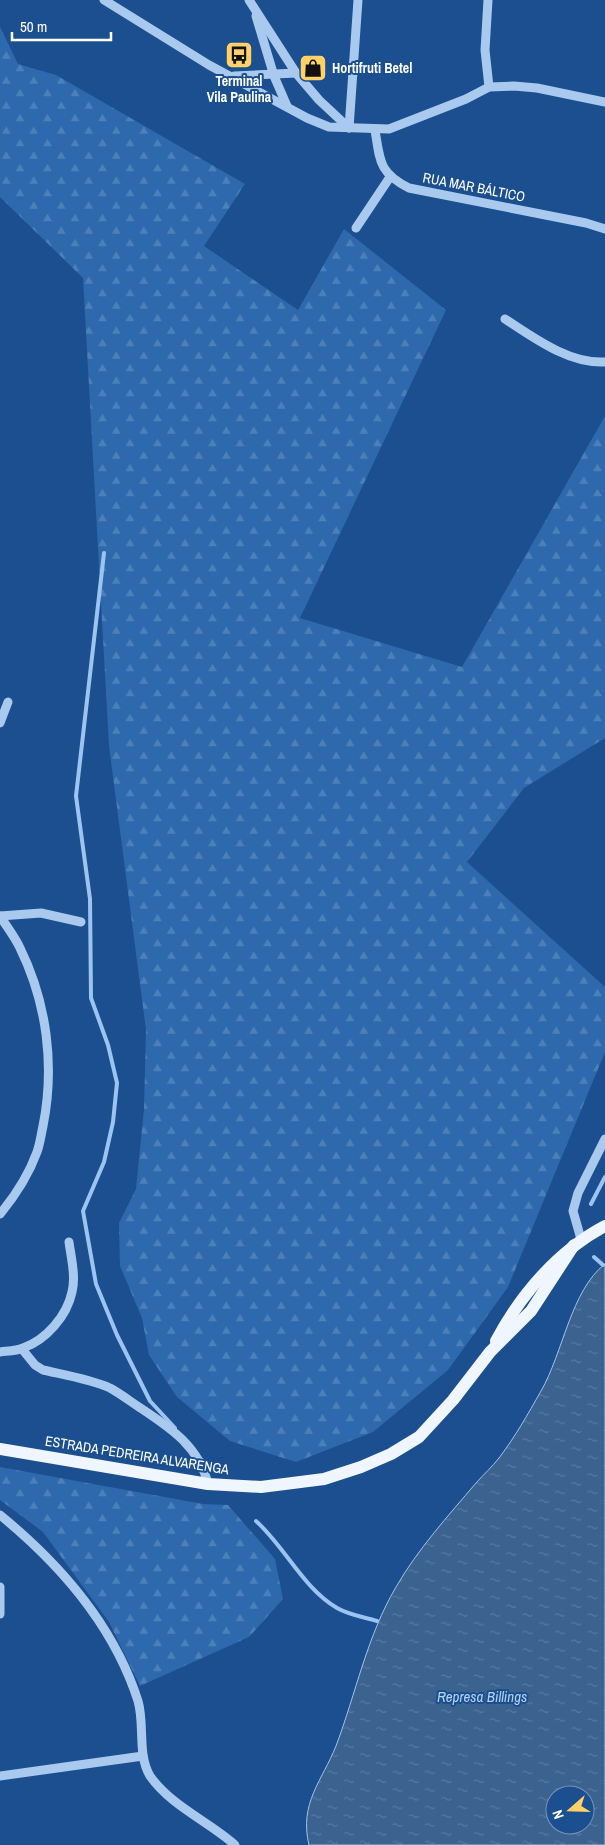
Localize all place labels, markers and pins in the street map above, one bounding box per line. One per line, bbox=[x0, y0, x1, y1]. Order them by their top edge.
bus stop icon: Terminal Vila Paulina bbox=[224, 40, 254, 70]
shop icon: Hortifruti Betel bbox=[298, 53, 328, 83]
place label: Hortifruti Betel bbox=[332, 59, 412, 77]
place label: Terminal Vila Paulina bbox=[207, 72, 272, 106]

